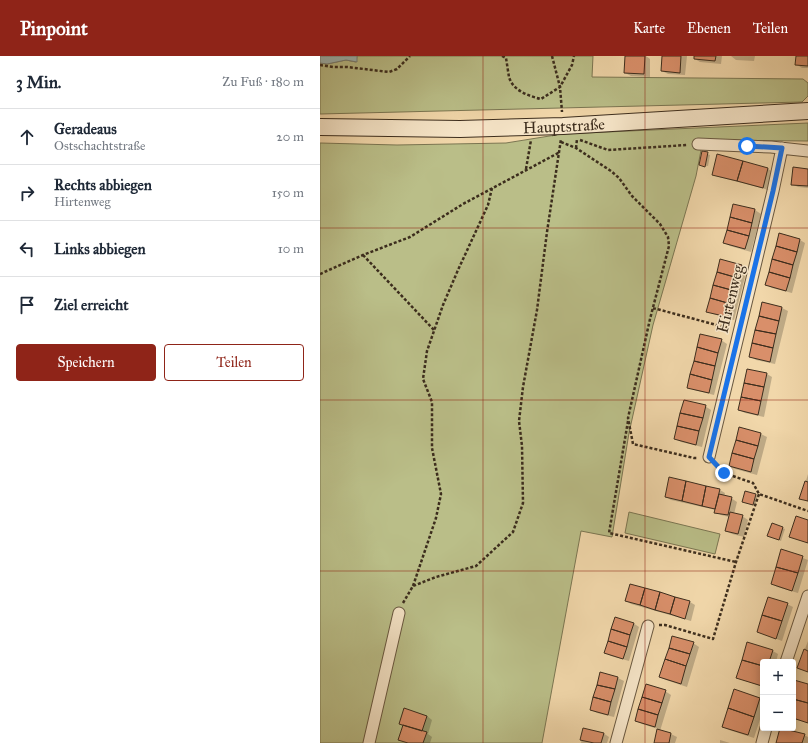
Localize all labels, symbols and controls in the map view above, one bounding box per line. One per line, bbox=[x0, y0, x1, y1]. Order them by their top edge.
text: Pinpoint bbox=[20, 17, 88, 40]
text: Karte bbox=[633, 20, 665, 37]
text: Ebenen bbox=[687, 20, 731, 37]
text: Teilen bbox=[753, 20, 788, 37]
text: 3 Min. bbox=[16, 72, 61, 93]
text: Zu Fuß · 180 m bbox=[222, 74, 304, 90]
street label: Hauptstraße bbox=[523, 114, 606, 137]
text: Geradeaus bbox=[54, 120, 117, 138]
icon: ahead bbox=[16, 126, 38, 148]
text: 20 m bbox=[276, 129, 304, 145]
route start bbox=[738, 137, 756, 155]
text: Ostschachtstraße bbox=[54, 138, 145, 154]
text: Rechts abbiegen bbox=[54, 176, 152, 194]
icon: right bbox=[16, 182, 38, 204]
text: 150 m bbox=[272, 185, 304, 201]
text: Hirtenweg bbox=[54, 194, 111, 210]
icon: left bbox=[16, 238, 38, 260]
text: Links abbiegen bbox=[54, 240, 146, 258]
text: 10 m bbox=[278, 241, 304, 257]
street label: Hirtenweg bbox=[712, 262, 749, 335]
icon: arrive bbox=[16, 294, 38, 316]
text: Ziel erreicht bbox=[54, 296, 129, 314]
button: Speichern bbox=[16, 344, 156, 381]
button: Teilen bbox=[164, 344, 304, 381]
route end bbox=[715, 464, 733, 482]
map controls bbox=[760, 659, 796, 731]
button: + bbox=[760, 659, 796, 695]
button: − bbox=[760, 695, 796, 731]

